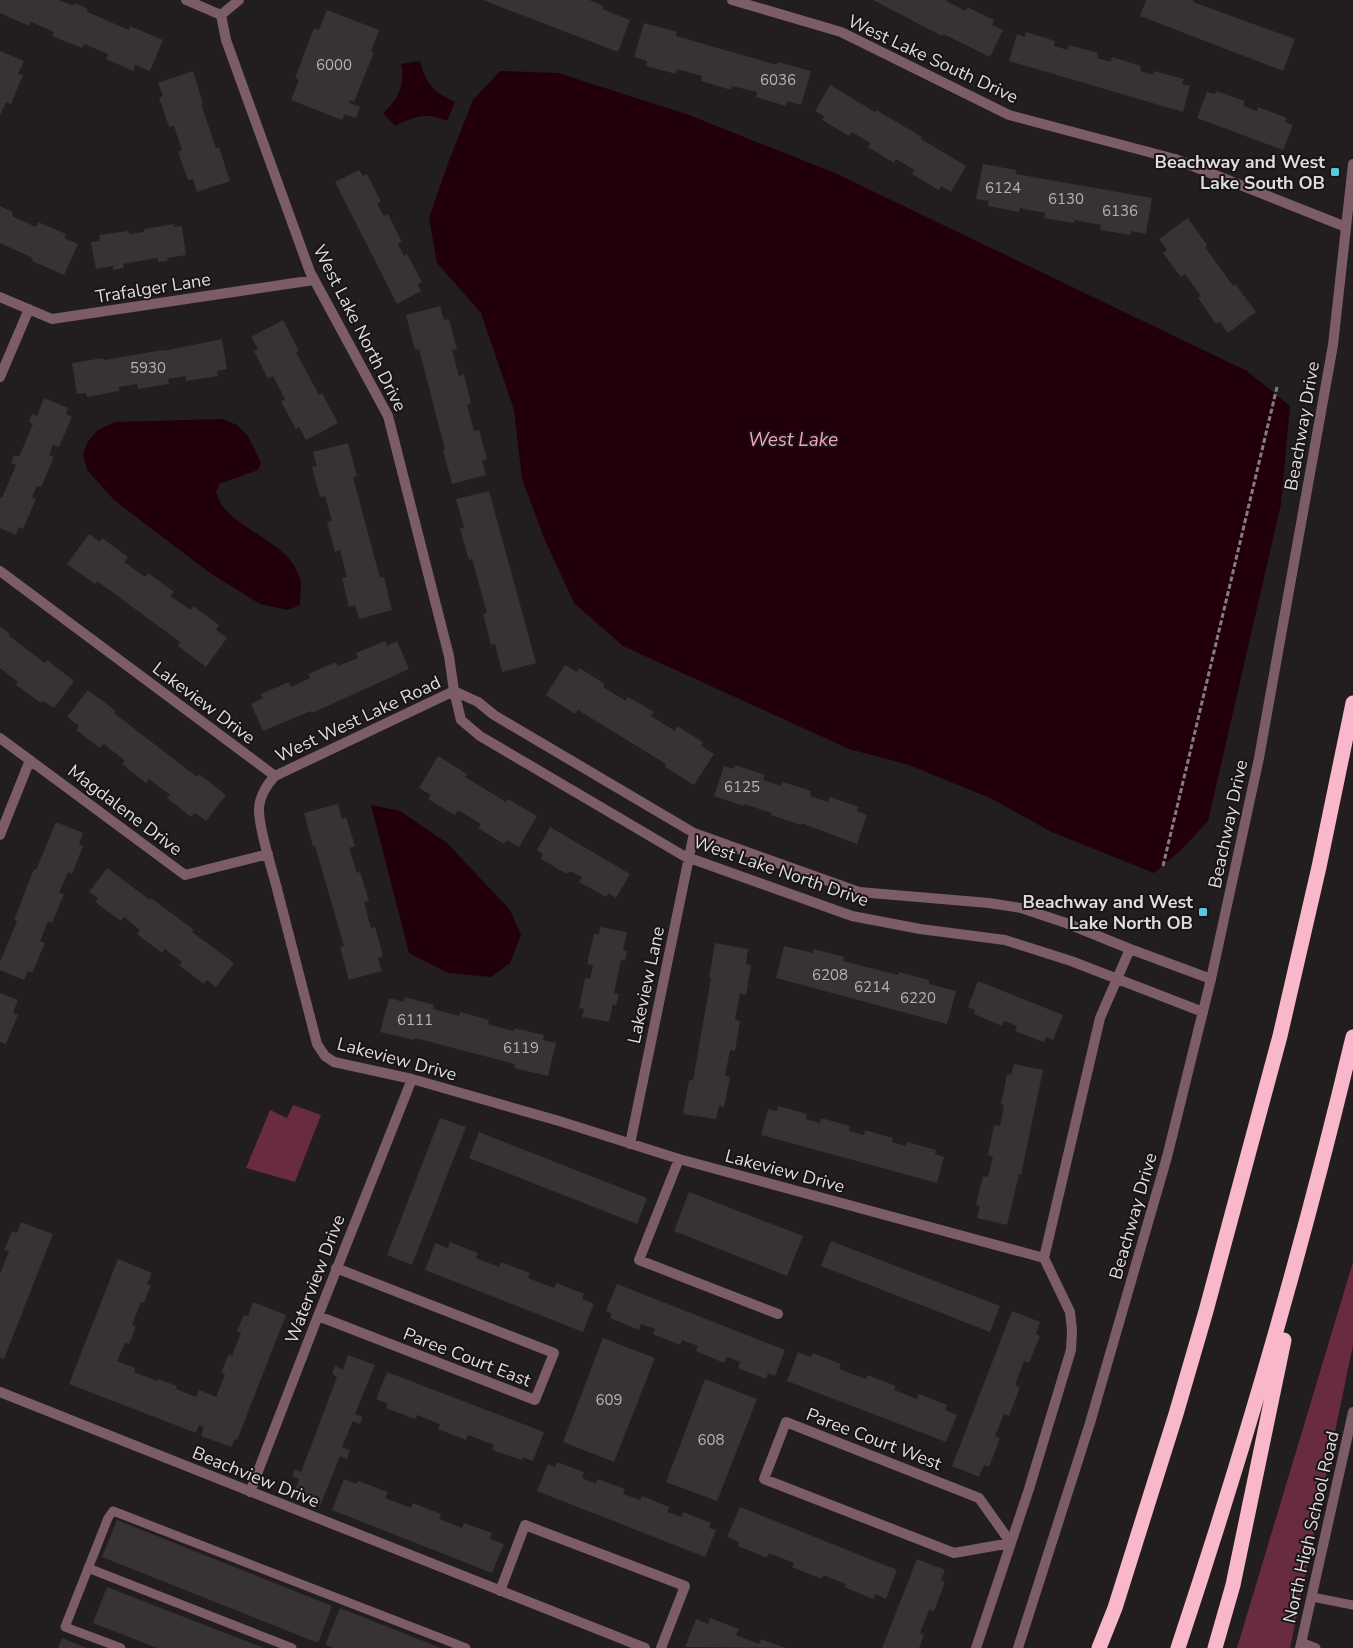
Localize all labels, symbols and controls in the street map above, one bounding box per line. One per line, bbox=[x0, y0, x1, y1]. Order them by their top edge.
street label: West Lake South Drive bbox=[844, 9, 1022, 109]
house number: 6000 bbox=[316, 55, 352, 75]
house number: 6036 bbox=[760, 70, 796, 90]
place label: Beachway and West Lake South OB bbox=[1155, 150, 1325, 195]
marker: Beachway and West Lake South OB bbox=[1329, 166, 1341, 178]
house number: 6124 bbox=[985, 178, 1021, 198]
house number: 6130 bbox=[1048, 189, 1084, 209]
house number: 6136 bbox=[1102, 201, 1138, 221]
street label: West Lake North Drive bbox=[307, 240, 413, 416]
street label: Trafalger Lane bbox=[94, 267, 212, 309]
house number: 5930 bbox=[130, 358, 166, 378]
street label: Beachway Drive bbox=[1279, 360, 1325, 492]
water label: West Lake bbox=[748, 427, 838, 453]
street label: Lakeview Drive bbox=[148, 656, 260, 750]
street label: West West Lake Road bbox=[271, 670, 445, 768]
street label: Beachway Drive bbox=[1203, 758, 1253, 890]
street label: Magdalene Drive bbox=[63, 759, 187, 861]
house number: 6125 bbox=[724, 777, 760, 797]
street label: West Lake North Drive bbox=[690, 830, 872, 912]
place label: Beachway and West Lake North OB bbox=[1023, 890, 1193, 935]
marker: Beachway and West Lake North OB bbox=[1197, 906, 1209, 918]
street label: Lakeview Lane bbox=[622, 924, 670, 1046]
house number: 6208 bbox=[812, 965, 848, 985]
house number: 6214 bbox=[854, 977, 890, 997]
house number: 6220 bbox=[900, 988, 936, 1008]
house number: 6111 bbox=[397, 1010, 433, 1030]
street label: Lakeview Drive bbox=[335, 1032, 459, 1086]
house number: 6119 bbox=[503, 1038, 539, 1058]
street label: Lakeview Drive bbox=[723, 1144, 847, 1198]
street label: Beachway Drive bbox=[1103, 1150, 1163, 1282]
street label: Waterview Drive bbox=[279, 1211, 351, 1347]
street label: Paree Court East bbox=[400, 1322, 535, 1393]
house number: 609 bbox=[595, 1390, 623, 1410]
street label: Paree Court West bbox=[803, 1402, 946, 1476]
street label: North High School Road bbox=[1277, 1429, 1345, 1625]
house number: 608 bbox=[697, 1430, 725, 1450]
street label: Beachview Drive bbox=[189, 1441, 323, 1513]

